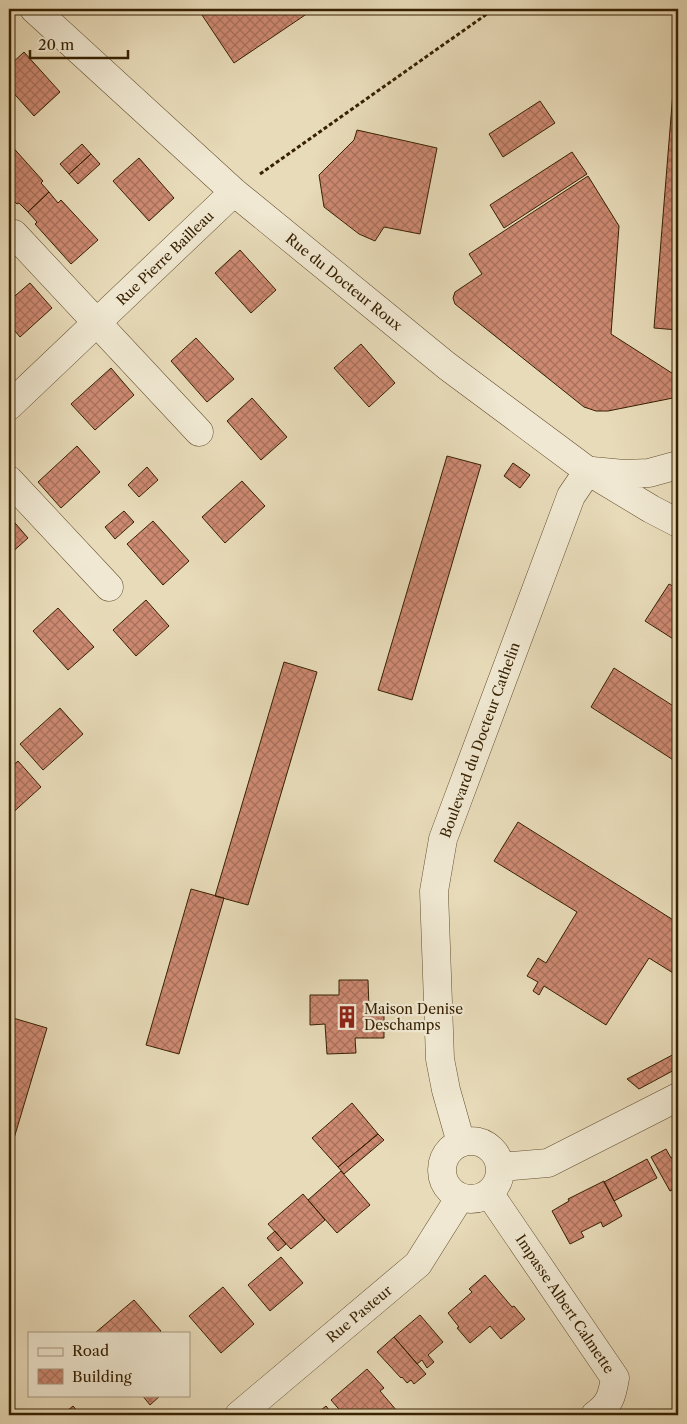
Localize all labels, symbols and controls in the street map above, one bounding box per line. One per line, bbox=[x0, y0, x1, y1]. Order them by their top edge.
scale bar bbox=[30, 28, 128, 60]
text: 20 m bbox=[38, 35, 74, 54]
street label: Rue Pierre Bailleau bbox=[113, 207, 218, 309]
street label: Rue du Docteur Roux bbox=[282, 229, 407, 335]
street label: Boulevard du Docteur Cathelin bbox=[436, 639, 524, 840]
place label: Maison Denise Deschamps bbox=[364, 1000, 463, 1034]
building icon: Maison Denise Deschamps bbox=[334, 1004, 360, 1030]
street label: Impasse Albert Calmette bbox=[512, 1231, 618, 1377]
street label: Rue Pasteur bbox=[323, 1281, 396, 1347]
legend bbox=[28, 1332, 190, 1396]
text: Road bbox=[72, 1341, 109, 1360]
text: Building bbox=[72, 1367, 132, 1386]

